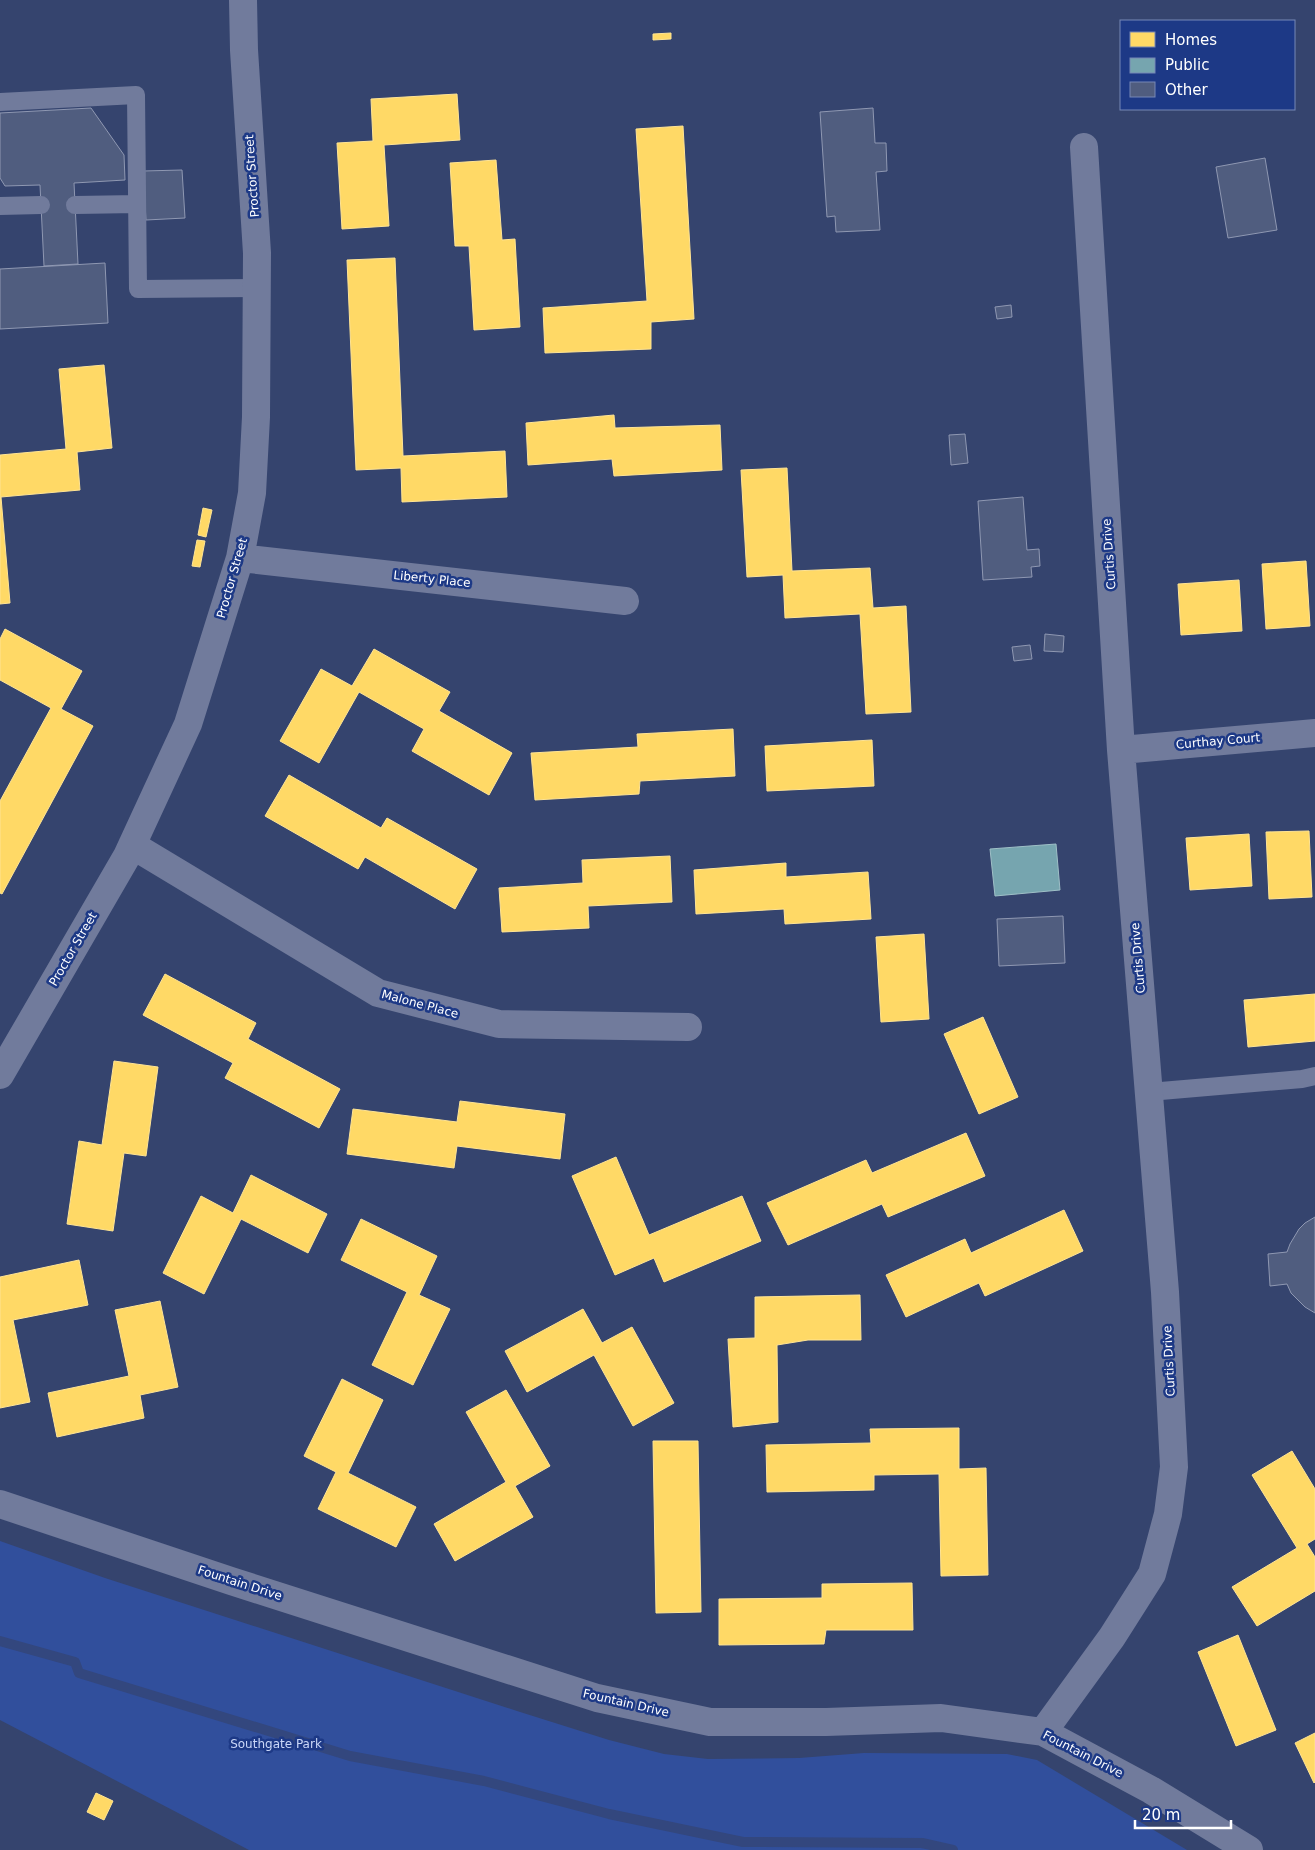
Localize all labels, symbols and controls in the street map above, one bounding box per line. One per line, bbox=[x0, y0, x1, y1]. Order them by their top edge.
legend bbox=[1120, 20, 1295, 110]
text: Homes bbox=[1165, 31, 1217, 49]
text: Public bbox=[1165, 56, 1209, 74]
text: Other bbox=[1165, 81, 1208, 99]
street label: Proctor Street bbox=[242, 134, 262, 218]
street label: Curtis Drive bbox=[1100, 518, 1118, 590]
street label: Proctor Street bbox=[214, 536, 250, 620]
street label: Liberty Place bbox=[393, 568, 471, 590]
street label: Curthay Court bbox=[1175, 730, 1261, 752]
street label: Proctor Street bbox=[46, 909, 100, 988]
street label: Curtis Drive bbox=[1128, 922, 1148, 994]
street label: Malone Place bbox=[380, 987, 460, 1021]
street label: Curtis Drive bbox=[1160, 1325, 1178, 1397]
street label: Fountain Drive bbox=[196, 1563, 284, 1603]
street label: Fountain Drive bbox=[582, 1686, 670, 1720]
street label: Fountain Drive bbox=[1041, 1728, 1125, 1780]
park label: Southgate Park bbox=[230, 1737, 322, 1751]
scale bar bbox=[1135, 1798, 1231, 1830]
text: 20 m bbox=[1142, 1806, 1180, 1824]

